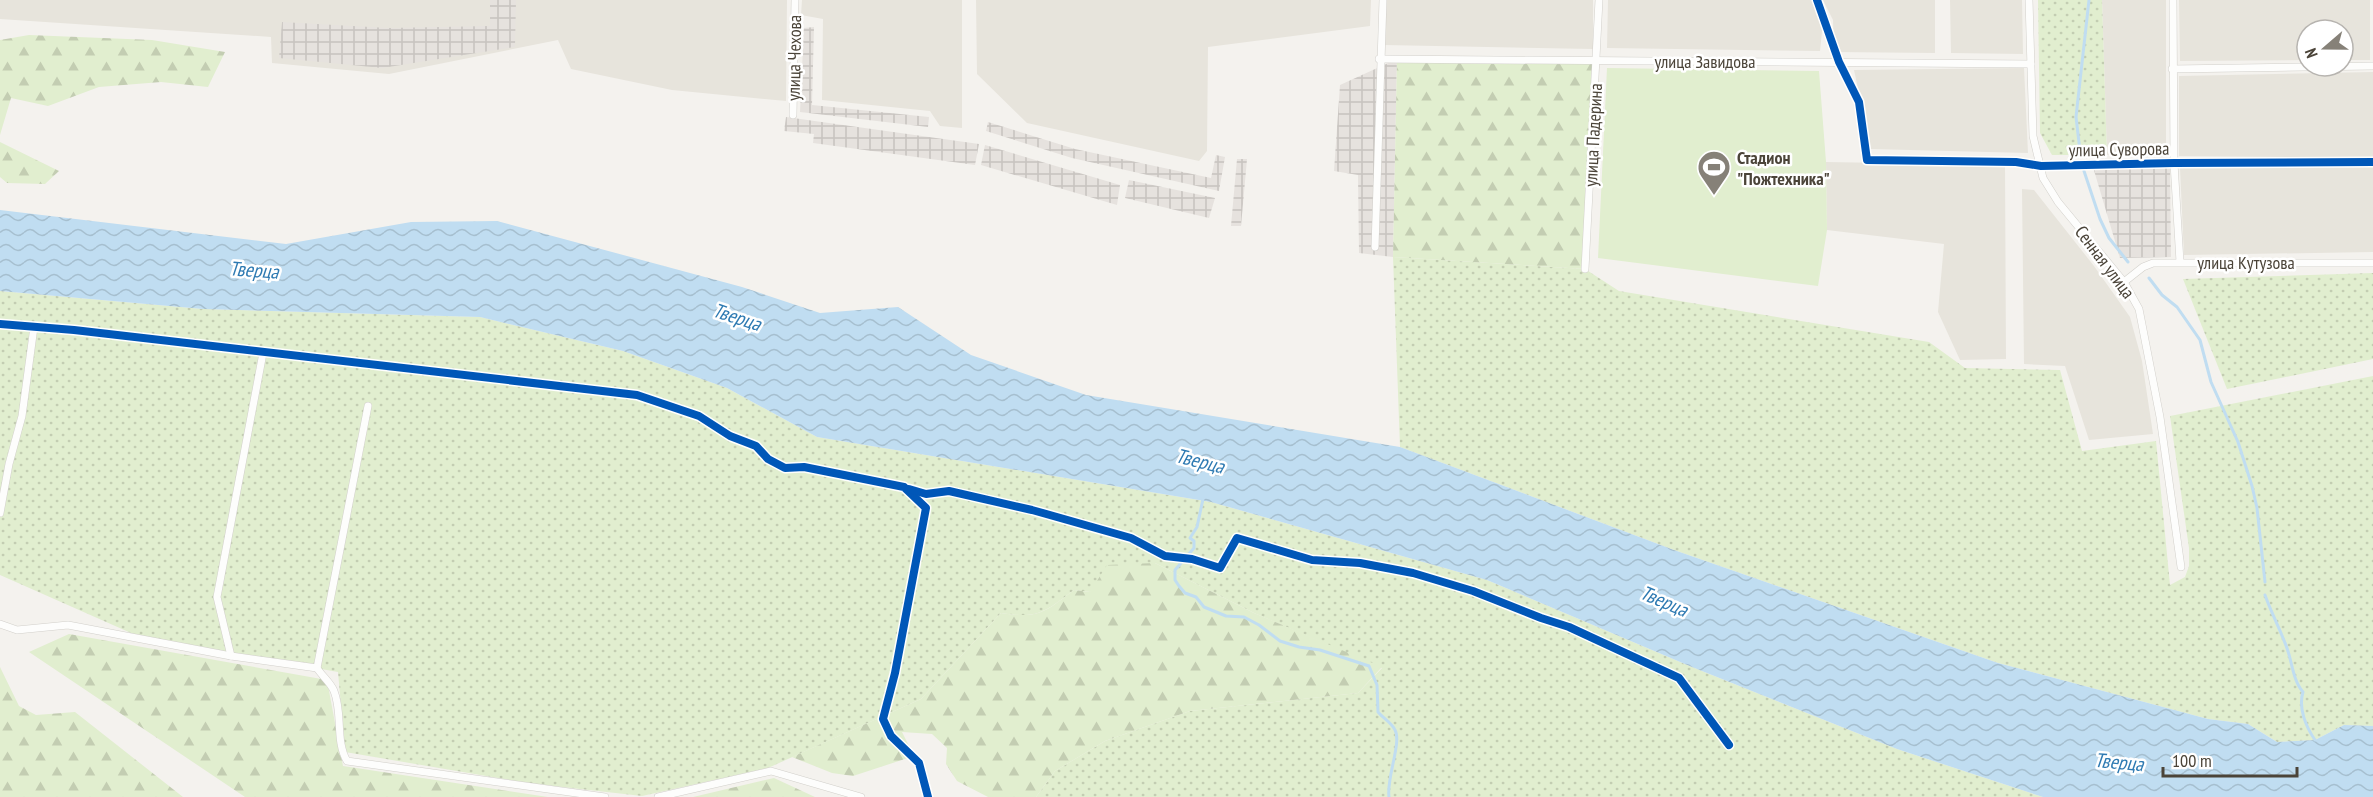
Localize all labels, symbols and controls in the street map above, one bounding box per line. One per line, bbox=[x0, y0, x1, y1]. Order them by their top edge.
street label: улица Чехова bbox=[782, 15, 806, 101]
north arrow bbox=[2295, 18, 2355, 78]
text: N bbox=[2300, 46, 2322, 61]
street label: улица Завидова bbox=[1654, 50, 1756, 73]
street label: улица Падерина bbox=[1579, 83, 1607, 187]
street label: улица Суворова bbox=[2068, 137, 2170, 161]
place label: Стадион "Пожтехника" bbox=[1737, 146, 1830, 190]
sports icon: Стадион "Пожтехника" bbox=[1696, 149, 1732, 196]
street label: Сенная улица bbox=[2070, 221, 2140, 303]
street label: улица Кутузова bbox=[2197, 251, 2295, 274]
water label: Тверца bbox=[229, 255, 280, 285]
water label: Тверца bbox=[710, 297, 765, 337]
water label: Тверца bbox=[1173, 442, 1228, 480]
water label: Тверца bbox=[1636, 579, 1693, 623]
scale bar bbox=[2163, 740, 2296, 778]
water label: Тверца bbox=[2093, 747, 2146, 777]
text: 100 m bbox=[2172, 749, 2212, 772]

